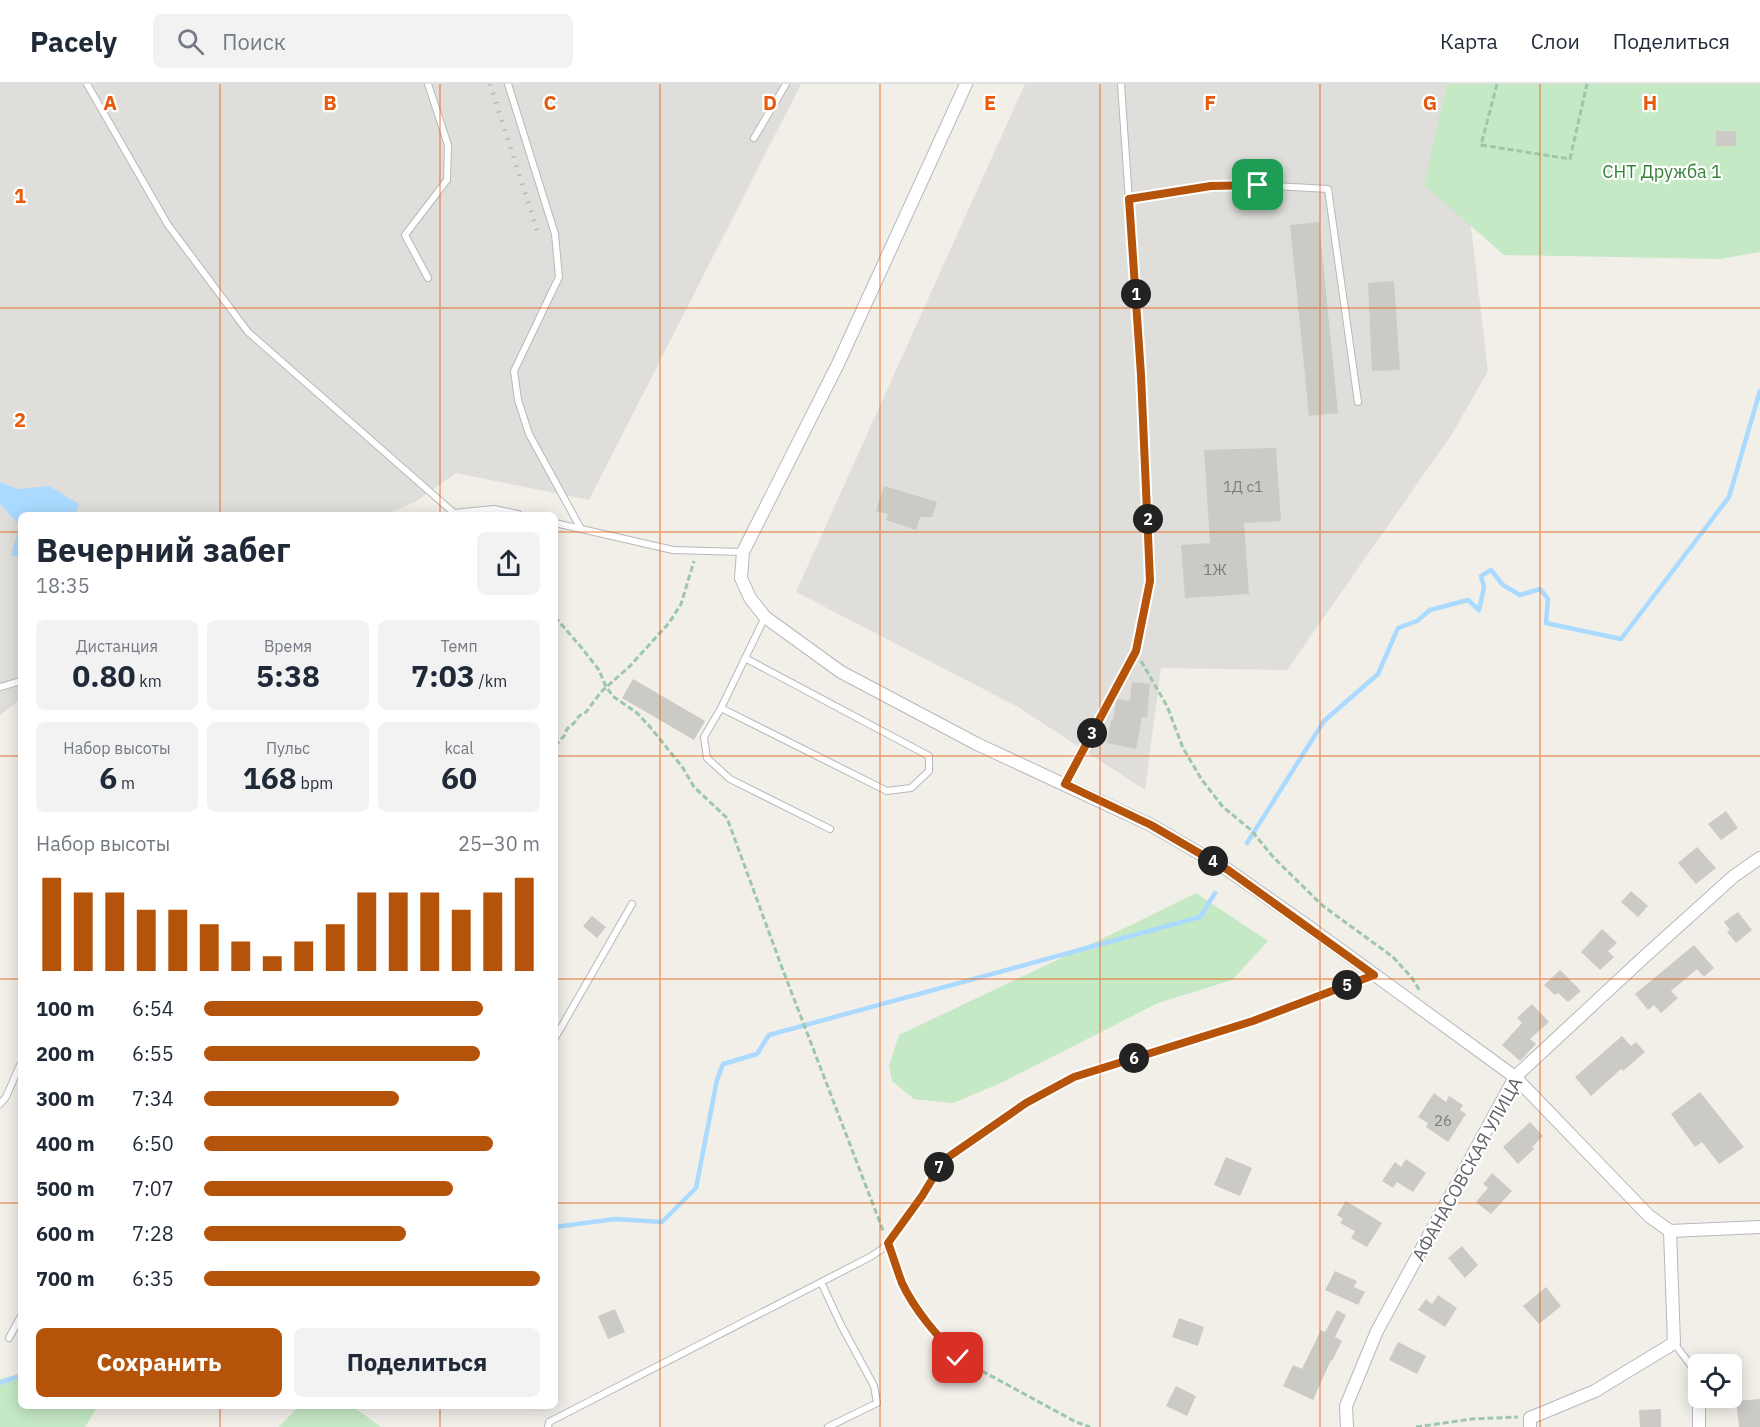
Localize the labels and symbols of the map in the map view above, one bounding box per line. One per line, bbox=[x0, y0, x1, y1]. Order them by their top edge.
text: A bbox=[103, 89, 117, 116]
text: B bbox=[323, 89, 337, 116]
text: C bbox=[543, 89, 557, 116]
text: D bbox=[763, 89, 777, 116]
text: E bbox=[984, 89, 996, 116]
text: F bbox=[1204, 89, 1216, 116]
text: G bbox=[1423, 89, 1437, 116]
text: H bbox=[1643, 89, 1657, 116]
pin bbox=[1232, 159, 1283, 210]
park label: СНТ Дружба 1 bbox=[1602, 160, 1722, 183]
text: 1 bbox=[14, 182, 26, 209]
pin: 1 bbox=[1121, 279, 1151, 309]
text: 2 bbox=[14, 406, 26, 433]
house number: 1Д с1 bbox=[1223, 477, 1263, 496]
pin: 2 bbox=[1133, 504, 1163, 534]
house number: 1Ж bbox=[1203, 560, 1227, 579]
pin: 3 bbox=[1077, 718, 1107, 748]
pin: 4 bbox=[1198, 846, 1228, 876]
pin: 5 bbox=[1332, 970, 1362, 1000]
pin: 6 bbox=[1119, 1043, 1149, 1073]
street label: АФАНАСОВСКАЯ УЛИЦА bbox=[1407, 1073, 1527, 1265]
house number: 26 bbox=[1434, 1111, 1452, 1130]
pin: 7 bbox=[924, 1152, 954, 1182]
pin bbox=[932, 1332, 983, 1383]

